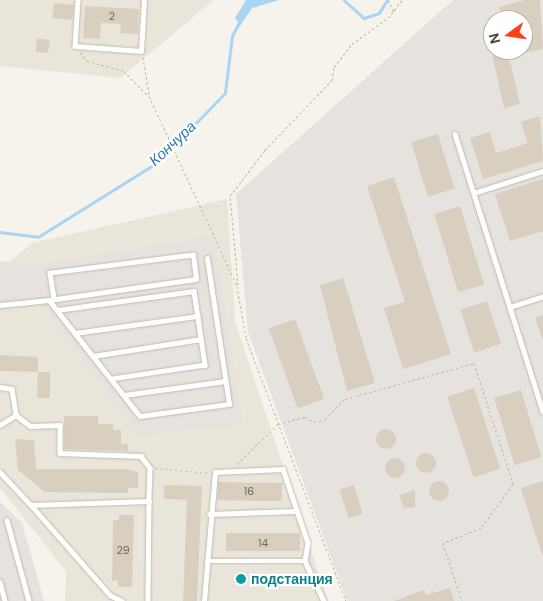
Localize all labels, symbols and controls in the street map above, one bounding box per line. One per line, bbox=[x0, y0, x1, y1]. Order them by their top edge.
house number: 2 bbox=[109, 9, 115, 23]
north arrow bbox=[483, 10, 533, 60]
text: N bbox=[484, 31, 504, 46]
water label: Кончура bbox=[146, 118, 200, 170]
house number: 16 bbox=[244, 484, 254, 498]
house number: 14 bbox=[258, 536, 268, 550]
house number: 29 bbox=[116, 543, 130, 557]
place label: подстанция bbox=[251, 571, 333, 587]
marker: подстанция bbox=[235, 573, 247, 585]

